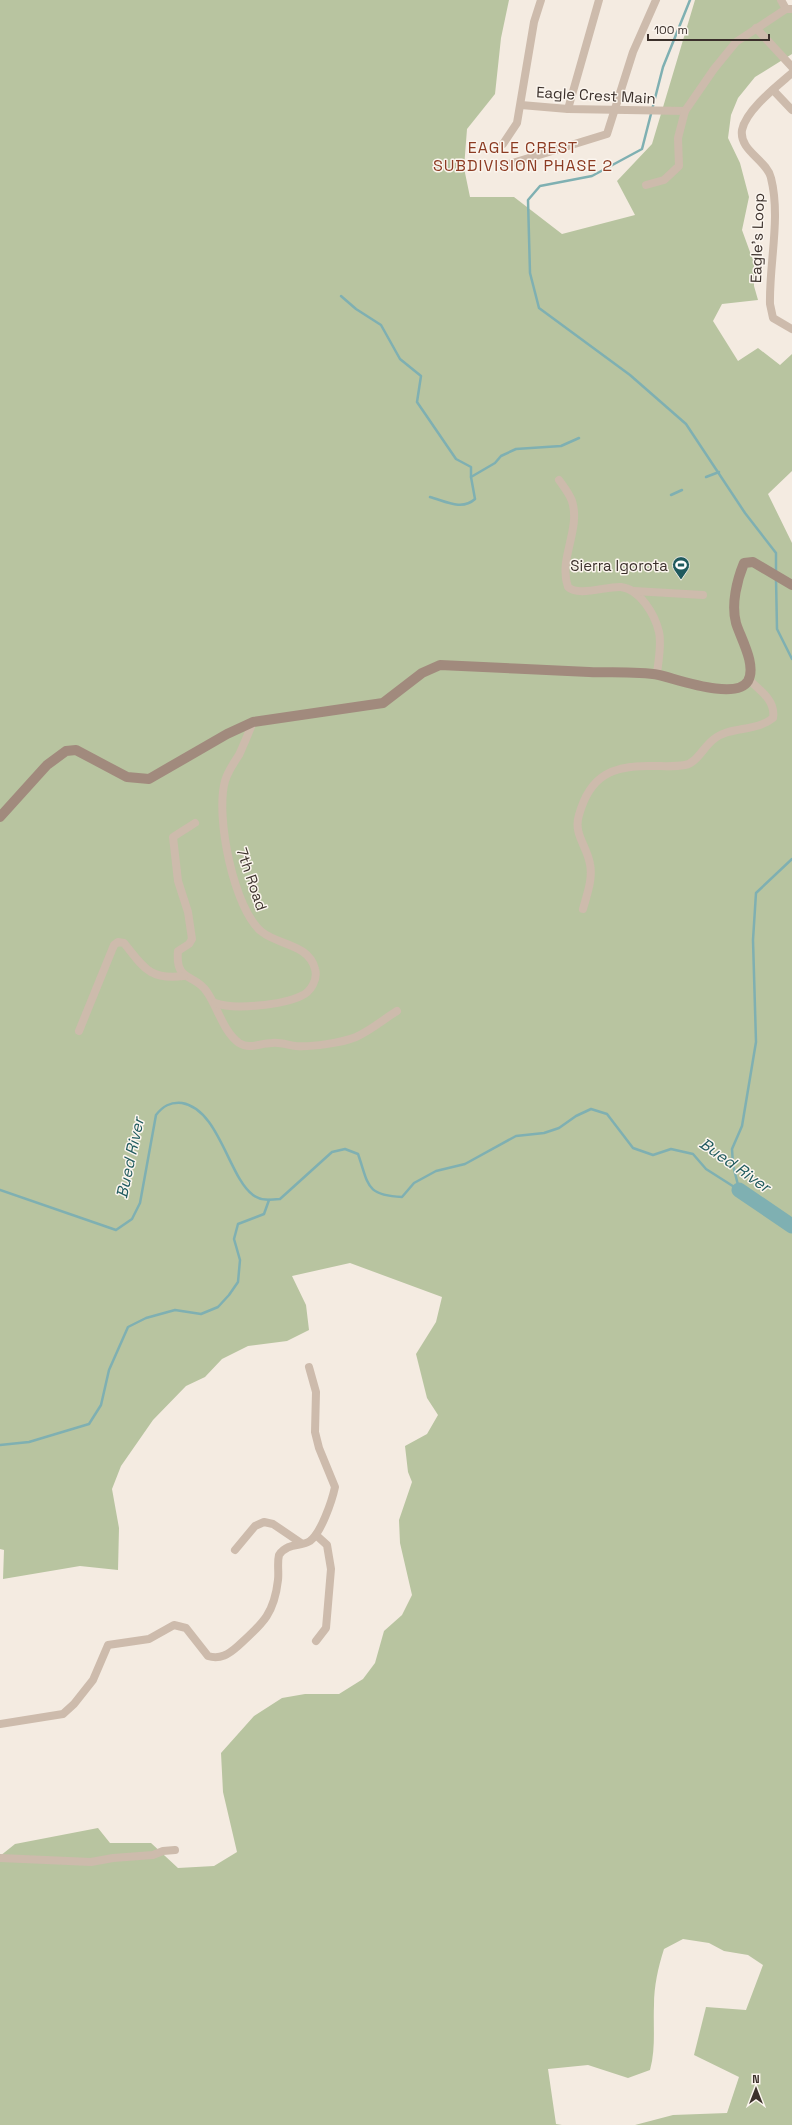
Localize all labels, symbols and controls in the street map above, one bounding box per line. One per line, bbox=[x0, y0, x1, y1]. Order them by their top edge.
scale bar bbox=[648, 16, 769, 42]
text: 100 m bbox=[654, 22, 688, 38]
street label: Eagle Crest Main bbox=[536, 82, 656, 108]
district label: EAGLE CREST SUBDIVISION PHASE 2 bbox=[433, 137, 613, 176]
street label: Eagle's Loop bbox=[746, 193, 768, 283]
sports icon: Sierra Igorota bbox=[671, 555, 691, 580]
place label: Sierra Igorota bbox=[570, 556, 668, 575]
street label: 7th Road bbox=[232, 845, 272, 913]
water label: Bued River bbox=[111, 1114, 149, 1200]
water label: Bued River bbox=[695, 1133, 776, 1198]
north arrow bbox=[736, 2069, 776, 2109]
text: N bbox=[752, 2072, 760, 2086]

